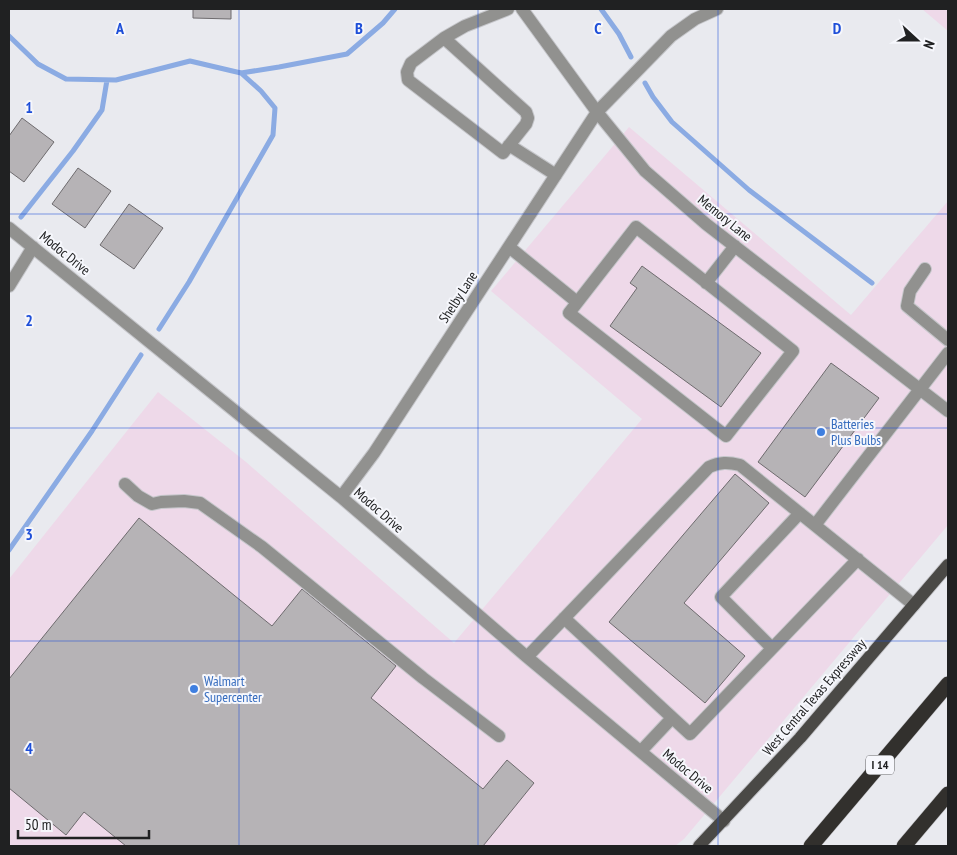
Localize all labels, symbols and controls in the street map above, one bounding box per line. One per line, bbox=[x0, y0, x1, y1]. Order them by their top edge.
north arrow bbox=[892, 15, 942, 65]
text: A bbox=[115, 18, 125, 38]
text: B bbox=[355, 18, 363, 38]
text: C bbox=[594, 18, 602, 38]
text: D bbox=[833, 18, 842, 38]
text: N bbox=[919, 38, 939, 51]
text: 1 bbox=[25, 97, 33, 117]
street label: Memory Lane bbox=[694, 191, 756, 245]
street label: Modoc Drive bbox=[36, 227, 94, 279]
street label: Shelby Lane bbox=[435, 268, 481, 326]
text: 2 bbox=[25, 310, 33, 330]
place label: Batteries Plus Bulbs bbox=[831, 415, 881, 449]
marker: Batteries Plus Bulbs bbox=[815, 426, 827, 438]
street label: Modoc Drive bbox=[350, 483, 408, 537]
text: 3 bbox=[25, 524, 33, 544]
street label: West Central Texas Expressway bbox=[758, 634, 870, 759]
place label: Walmart Supercenter bbox=[204, 672, 262, 706]
marker: Walmart Supercenter bbox=[188, 683, 200, 695]
text: 4 bbox=[25, 738, 33, 758]
street label: Modoc Drive bbox=[659, 745, 717, 797]
road number: I 14 bbox=[866, 756, 894, 774]
scale bar bbox=[18, 808, 149, 840]
text: 50 m bbox=[25, 815, 51, 834]

